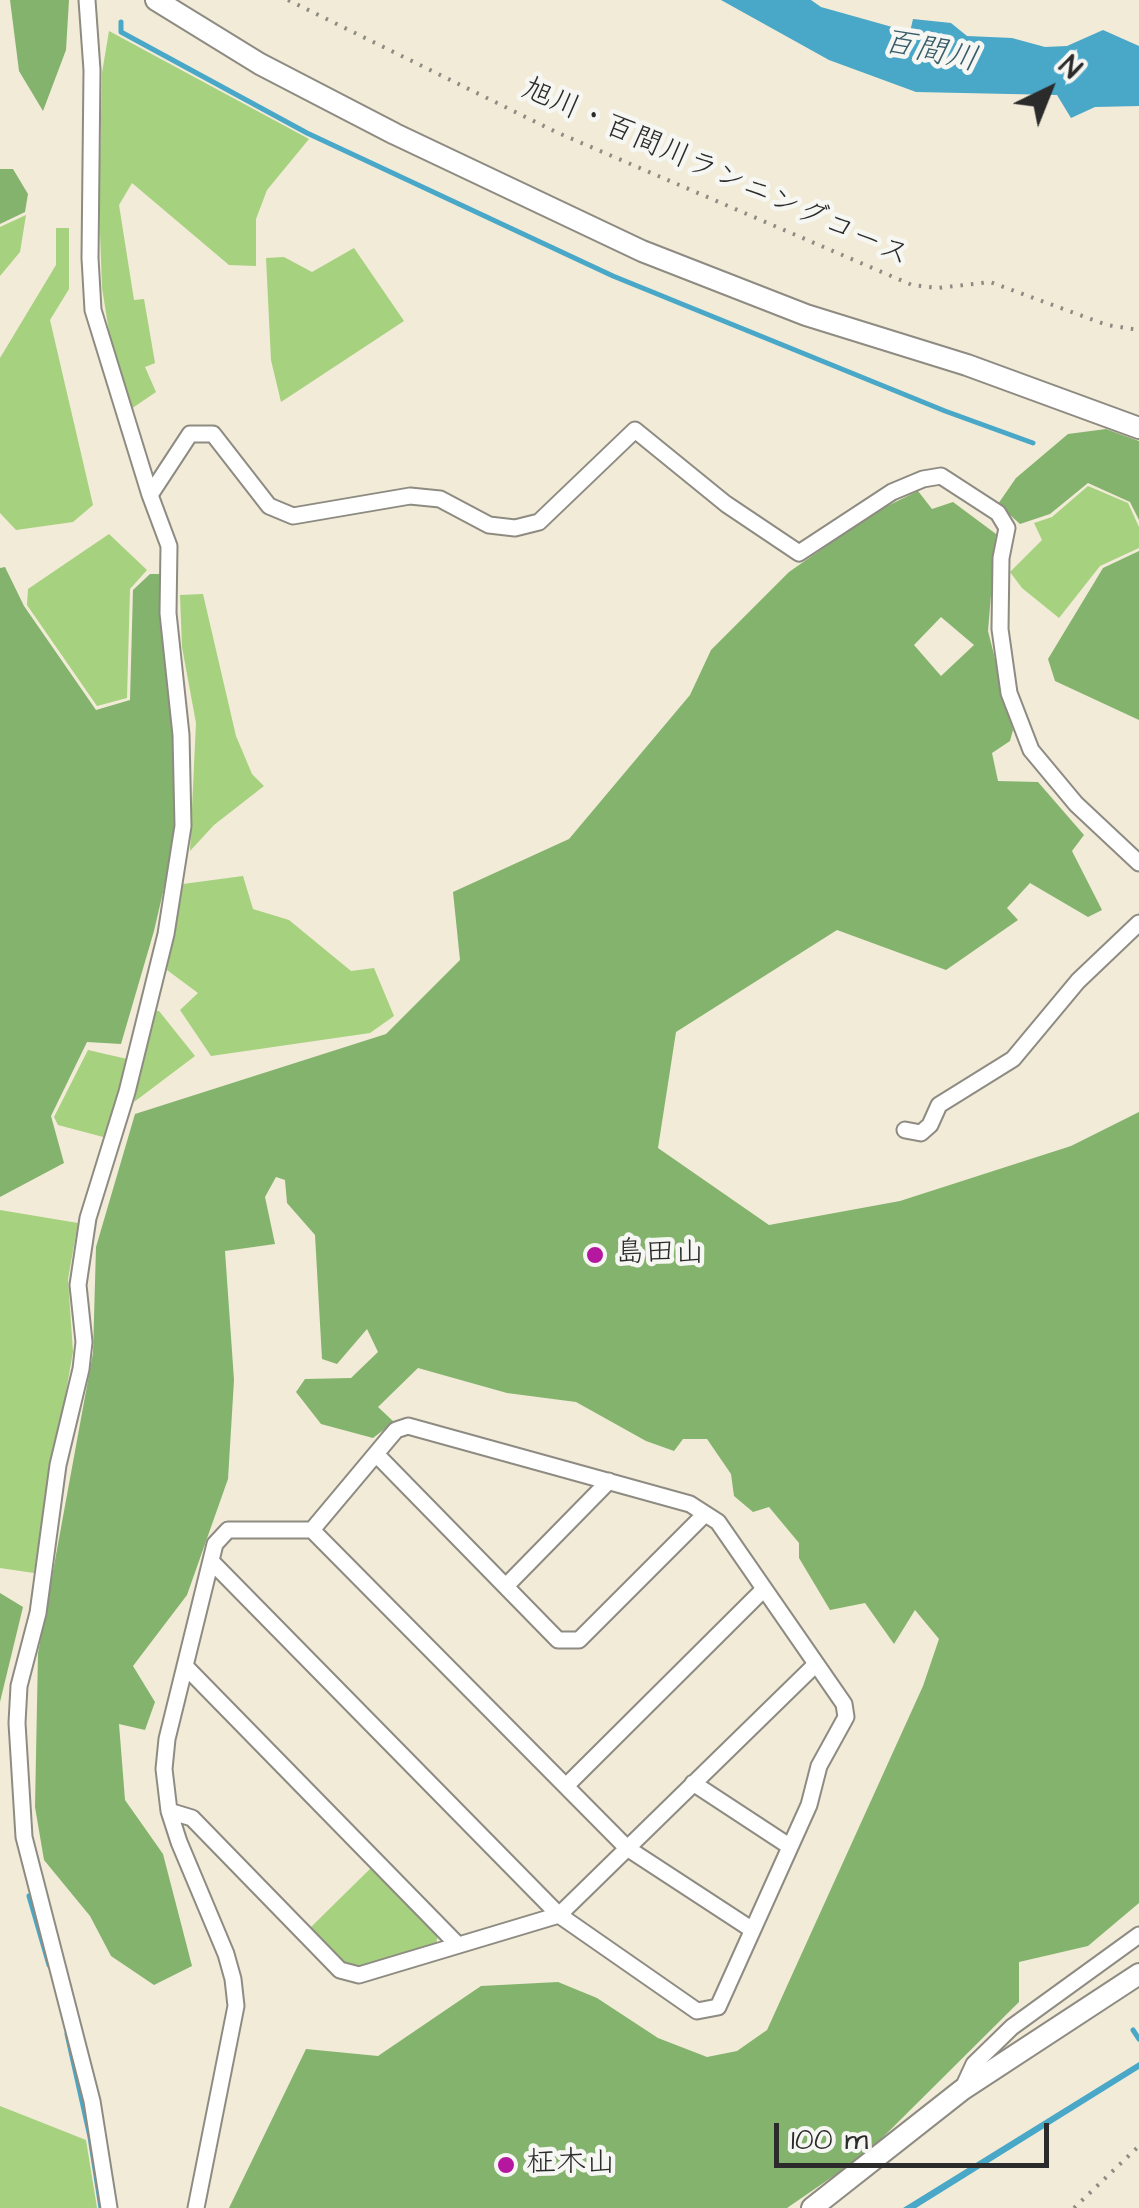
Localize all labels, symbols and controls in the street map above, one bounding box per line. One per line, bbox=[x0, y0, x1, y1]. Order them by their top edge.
water label: 百間川 bbox=[879, 24, 981, 82]
north arrow bbox=[999, 40, 1099, 140]
text: N bbox=[1050, 47, 1090, 88]
street label: 旭川・百間川ランニングコース bbox=[516, 72, 914, 276]
place label: 島田山 bbox=[615, 1237, 705, 1273]
marker: 島田山 bbox=[584, 1244, 606, 1266]
scale bar bbox=[779, 2103, 1054, 2165]
text: 100 m bbox=[791, 2119, 868, 2161]
place label: 柾木山 bbox=[526, 2147, 616, 2183]
marker: 柾木山 bbox=[495, 2154, 517, 2176]

